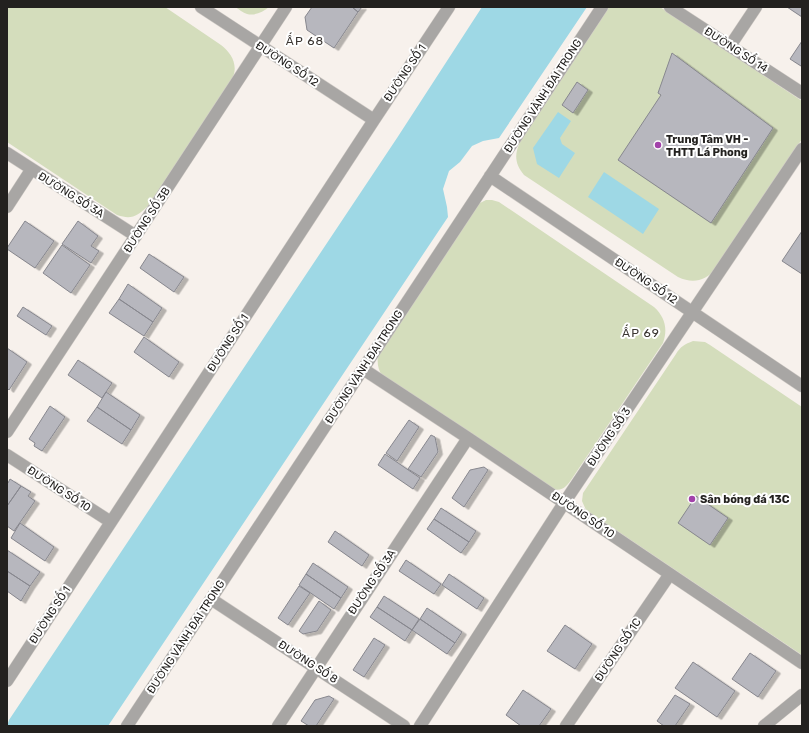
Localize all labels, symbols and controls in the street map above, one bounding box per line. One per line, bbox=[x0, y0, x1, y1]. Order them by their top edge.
street label: ĐƯỜNG SỐ 14 bbox=[702, 23, 771, 75]
district label: ẤP 68 bbox=[286, 32, 324, 48]
street label: ĐƯỜNG SỐ 12 bbox=[253, 37, 322, 89]
street label: ĐƯỜNG VÀNH ĐAI TRONG bbox=[501, 37, 585, 155]
street label: ĐƯỜNG SỐ 1 bbox=[379, 41, 429, 104]
place label: Trung Tâm VH - THTT Lá Phong bbox=[666, 133, 749, 159]
marker: Trung Tâm VH - THTT Lá Phong bbox=[653, 140, 663, 150]
street label: ĐƯỜNG SỐ 3A bbox=[36, 168, 108, 221]
street label: ĐƯỜNG SỐ 3B bbox=[119, 184, 173, 255]
street label: ĐƯỜNG SỐ 12 bbox=[612, 254, 681, 307]
street label: ĐƯỜNG VÀNH ĐAI TRONG bbox=[322, 308, 406, 426]
street label: ĐƯỜNG SỐ 1 bbox=[203, 311, 251, 374]
district label: ẤP 69 bbox=[622, 324, 660, 340]
street label: ĐƯỜNG SỐ 3 bbox=[583, 404, 634, 469]
street label: ĐƯỜNG SỐ 10 bbox=[25, 462, 94, 514]
street label: ĐƯỜNG SỐ 10 bbox=[549, 487, 618, 541]
place label: Sân bóng đá 13C bbox=[700, 493, 790, 506]
marker: Sân bóng đá 13C bbox=[687, 494, 697, 504]
street label: ĐƯỜNG SỐ 3A bbox=[344, 545, 399, 617]
street label: ĐƯỜNG VÀNH ĐAI TRONG bbox=[144, 578, 228, 696]
street label: ĐƯỜNG SỐ 1 bbox=[25, 583, 73, 646]
street label: ĐƯỜNG SỐ 1C bbox=[590, 615, 644, 684]
street label: ĐƯỜNG SỐ 8 bbox=[276, 636, 341, 686]

